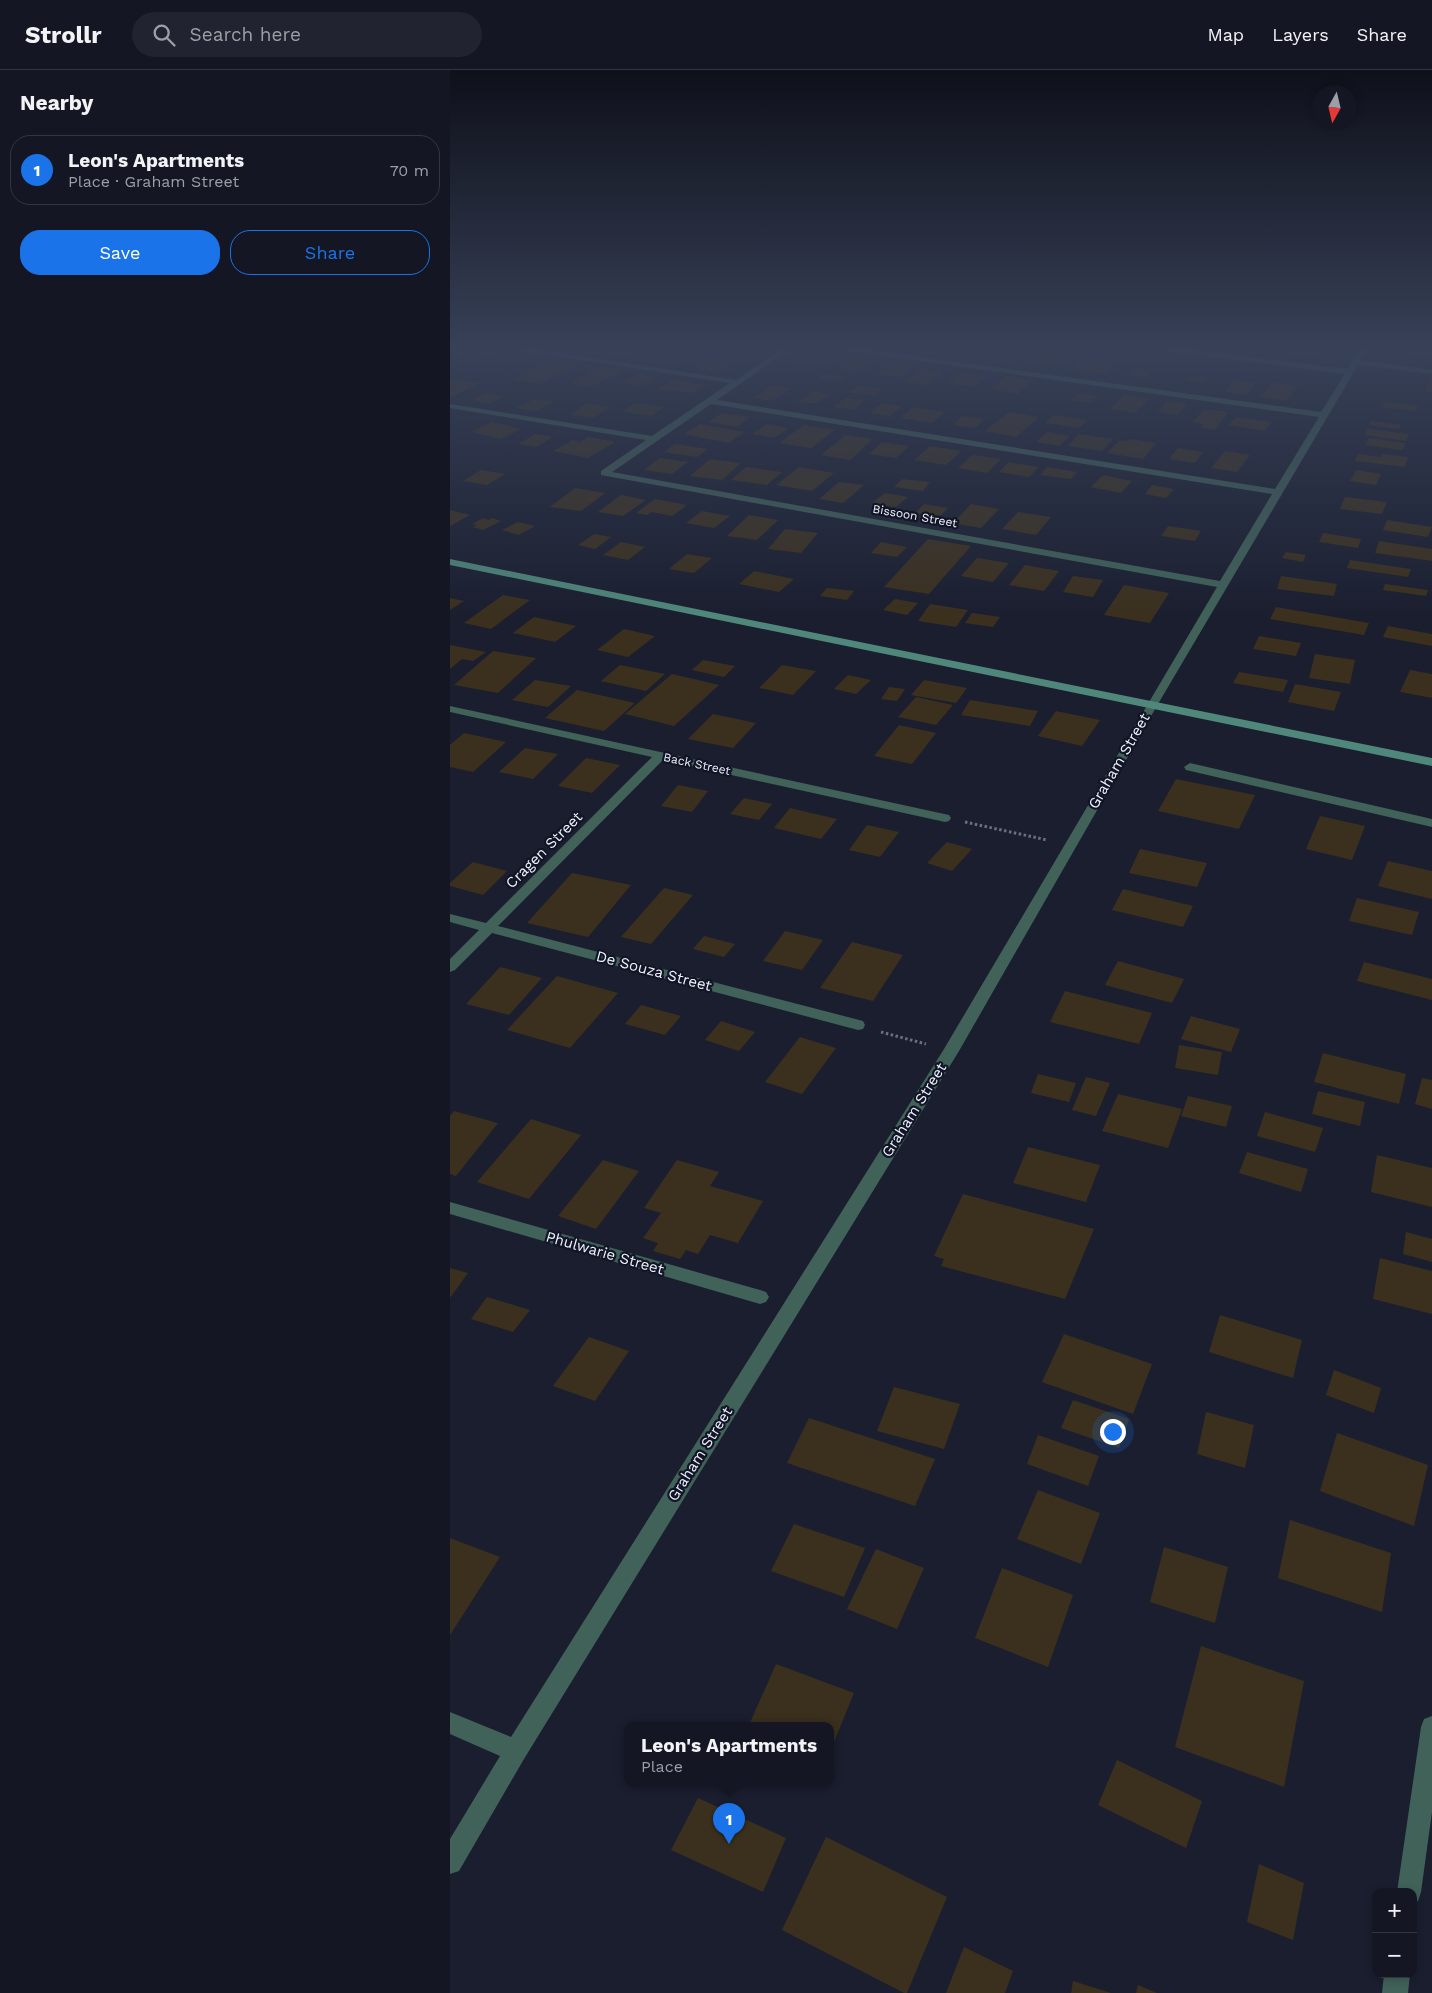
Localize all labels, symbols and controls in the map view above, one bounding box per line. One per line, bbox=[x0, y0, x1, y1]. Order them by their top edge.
search box bbox=[132, 12, 482, 57]
text: Strollr bbox=[25, 21, 102, 49]
icon: search bbox=[150, 21, 178, 49]
text: Search here bbox=[190, 23, 301, 46]
text: Map bbox=[1207, 24, 1244, 45]
text: Layers bbox=[1272, 24, 1329, 45]
text: Share bbox=[1357, 24, 1407, 45]
north arrow bbox=[1312, 85, 1357, 130]
text: Nearby bbox=[20, 90, 93, 115]
text: Leon's Apartments bbox=[68, 149, 244, 172]
text: 1 bbox=[34, 161, 40, 180]
text: 70 m bbox=[390, 161, 429, 180]
text: Place · Graham Street bbox=[68, 172, 239, 191]
button: Save bbox=[20, 230, 220, 275]
button: Share bbox=[230, 230, 430, 275]
street label: Bissoon Street bbox=[872, 502, 958, 530]
street label: Graham Street bbox=[1084, 709, 1154, 812]
street label: Back Street bbox=[662, 750, 732, 778]
street label: Cragen Street bbox=[502, 807, 587, 892]
street label: De Souza Street bbox=[594, 947, 714, 995]
street label: Graham Street bbox=[878, 1059, 951, 1160]
street label: Phulwarie Street bbox=[544, 1228, 667, 1279]
street label: Graham Street bbox=[664, 1403, 737, 1504]
your location bbox=[1100, 1419, 1126, 1445]
popup bbox=[624, 1722, 834, 1787]
text: Leon's Apartments bbox=[641, 1734, 817, 1757]
text: Place bbox=[641, 1757, 683, 1776]
pin: 1 bbox=[713, 1803, 745, 1844]
map controls bbox=[1372, 1888, 1417, 1978]
button: + bbox=[1372, 1888, 1417, 1933]
button: − bbox=[1372, 1933, 1417, 1978]

